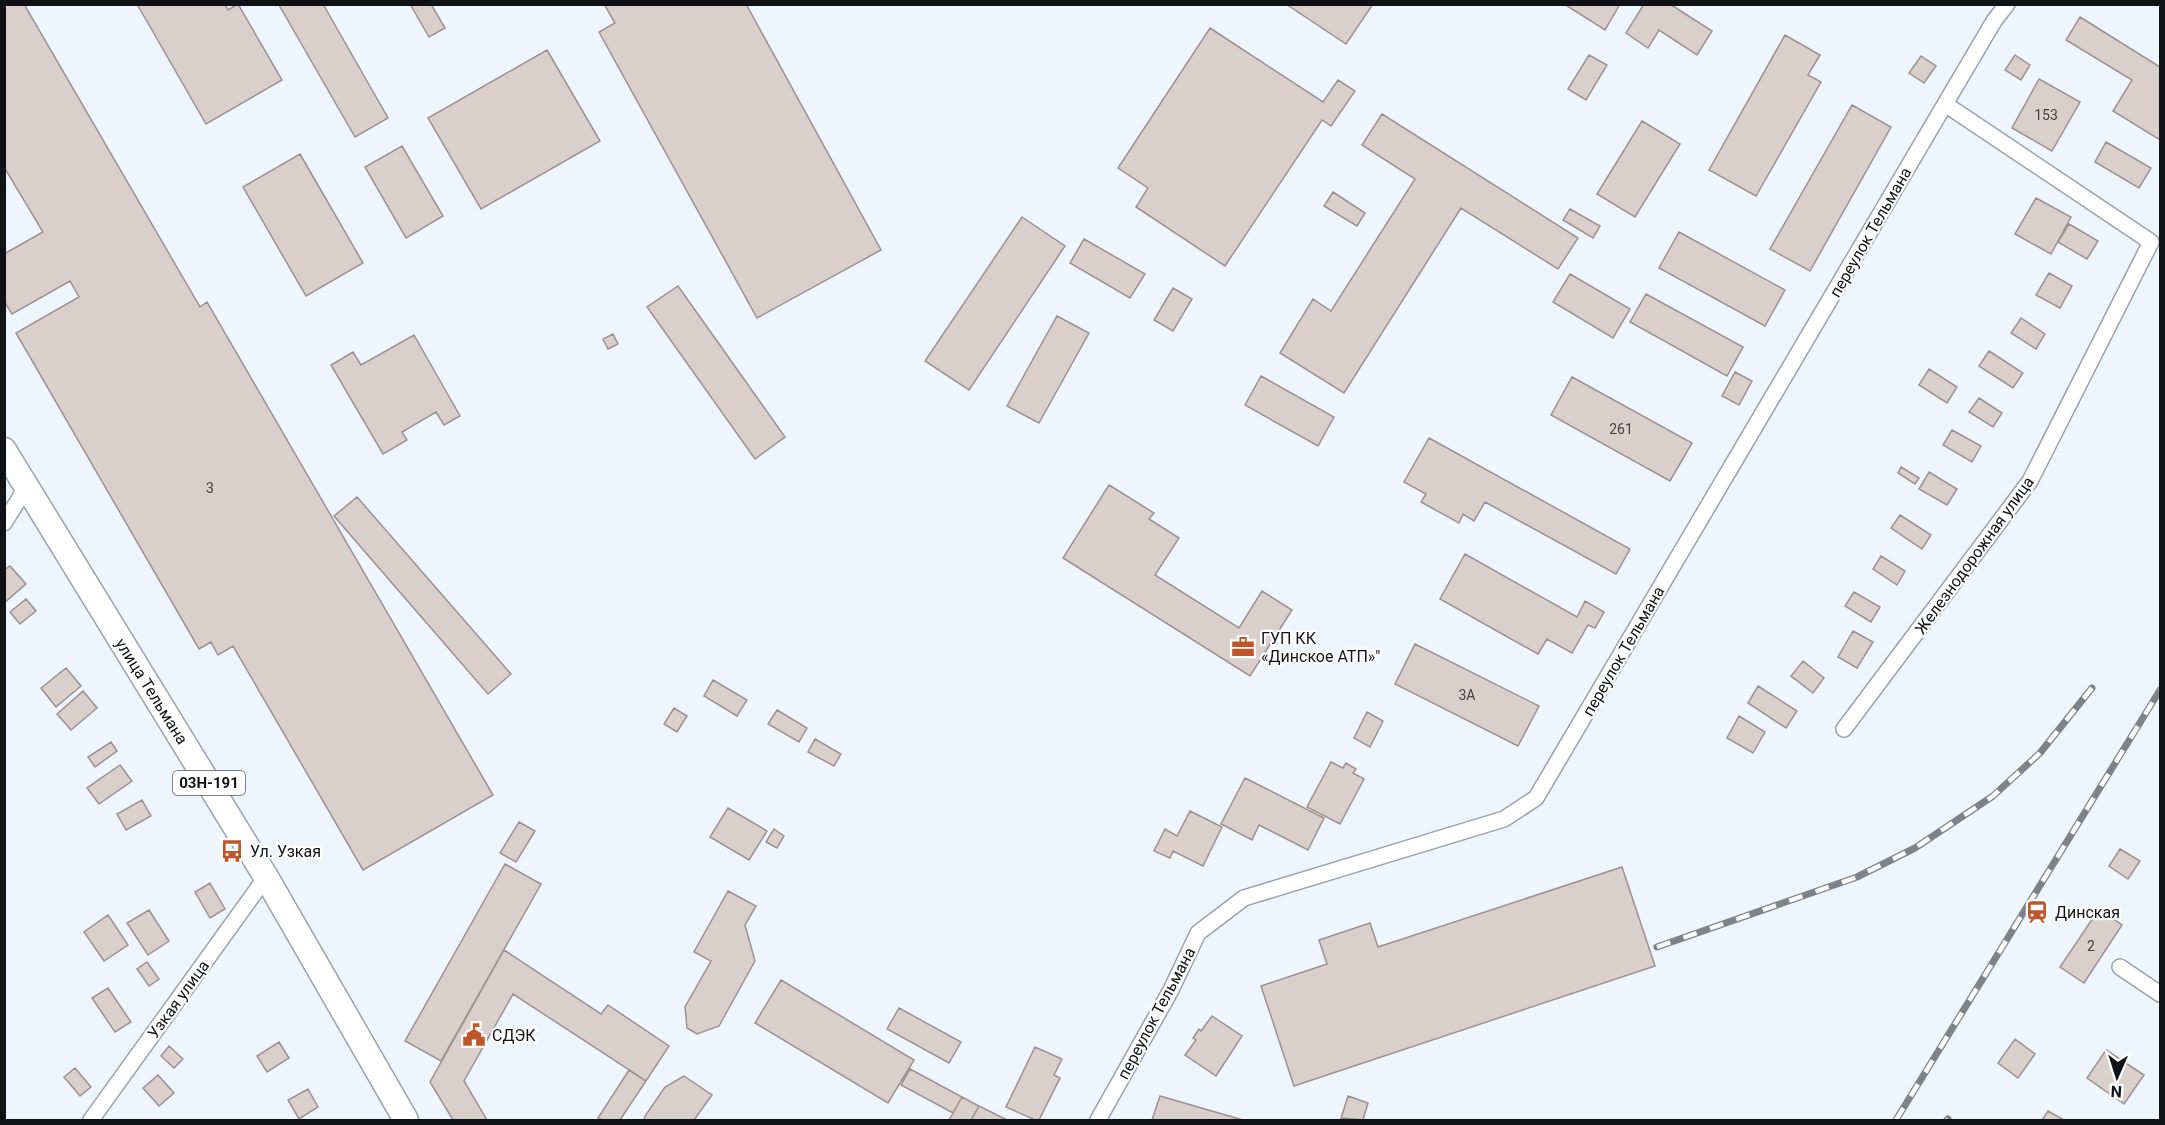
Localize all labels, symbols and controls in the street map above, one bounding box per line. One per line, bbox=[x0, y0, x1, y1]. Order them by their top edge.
house number: 153 bbox=[2034, 107, 2058, 123]
street label: переулок Тельмана bbox=[1826, 164, 1915, 301]
house number: 261 bbox=[1609, 421, 1633, 437]
street label: Железнодорожная улица bbox=[1911, 473, 2038, 638]
house number: 3 bbox=[206, 480, 214, 496]
street label: переулок Тельмана bbox=[1579, 583, 1668, 720]
place label: ГУП КК «Динское АТП»" bbox=[1261, 629, 1380, 666]
office icon: ГУП КК «Динское АТП»" bbox=[1230, 634, 1256, 660]
street label: улица Тельмана bbox=[111, 635, 192, 748]
house number: 3А bbox=[1458, 687, 1476, 703]
road number: 03Н-191 bbox=[173, 771, 245, 795]
bus stop icon: Ул. Узкая bbox=[219, 838, 245, 864]
place label: Ул. Узкая bbox=[250, 842, 321, 861]
station icon: Динская bbox=[2024, 899, 2050, 925]
place label: Динская bbox=[2055, 903, 2120, 922]
house number: 2 bbox=[2087, 938, 2095, 954]
street label: переулок Тельмана bbox=[1114, 944, 1199, 1082]
street label: Узкая улица bbox=[144, 957, 213, 1042]
public building icon: СДЭК bbox=[461, 1022, 487, 1048]
place label: СДЭК bbox=[492, 1026, 536, 1045]
north arrow bbox=[2087, 1047, 2147, 1107]
text: N bbox=[2110, 1082, 2122, 1101]

